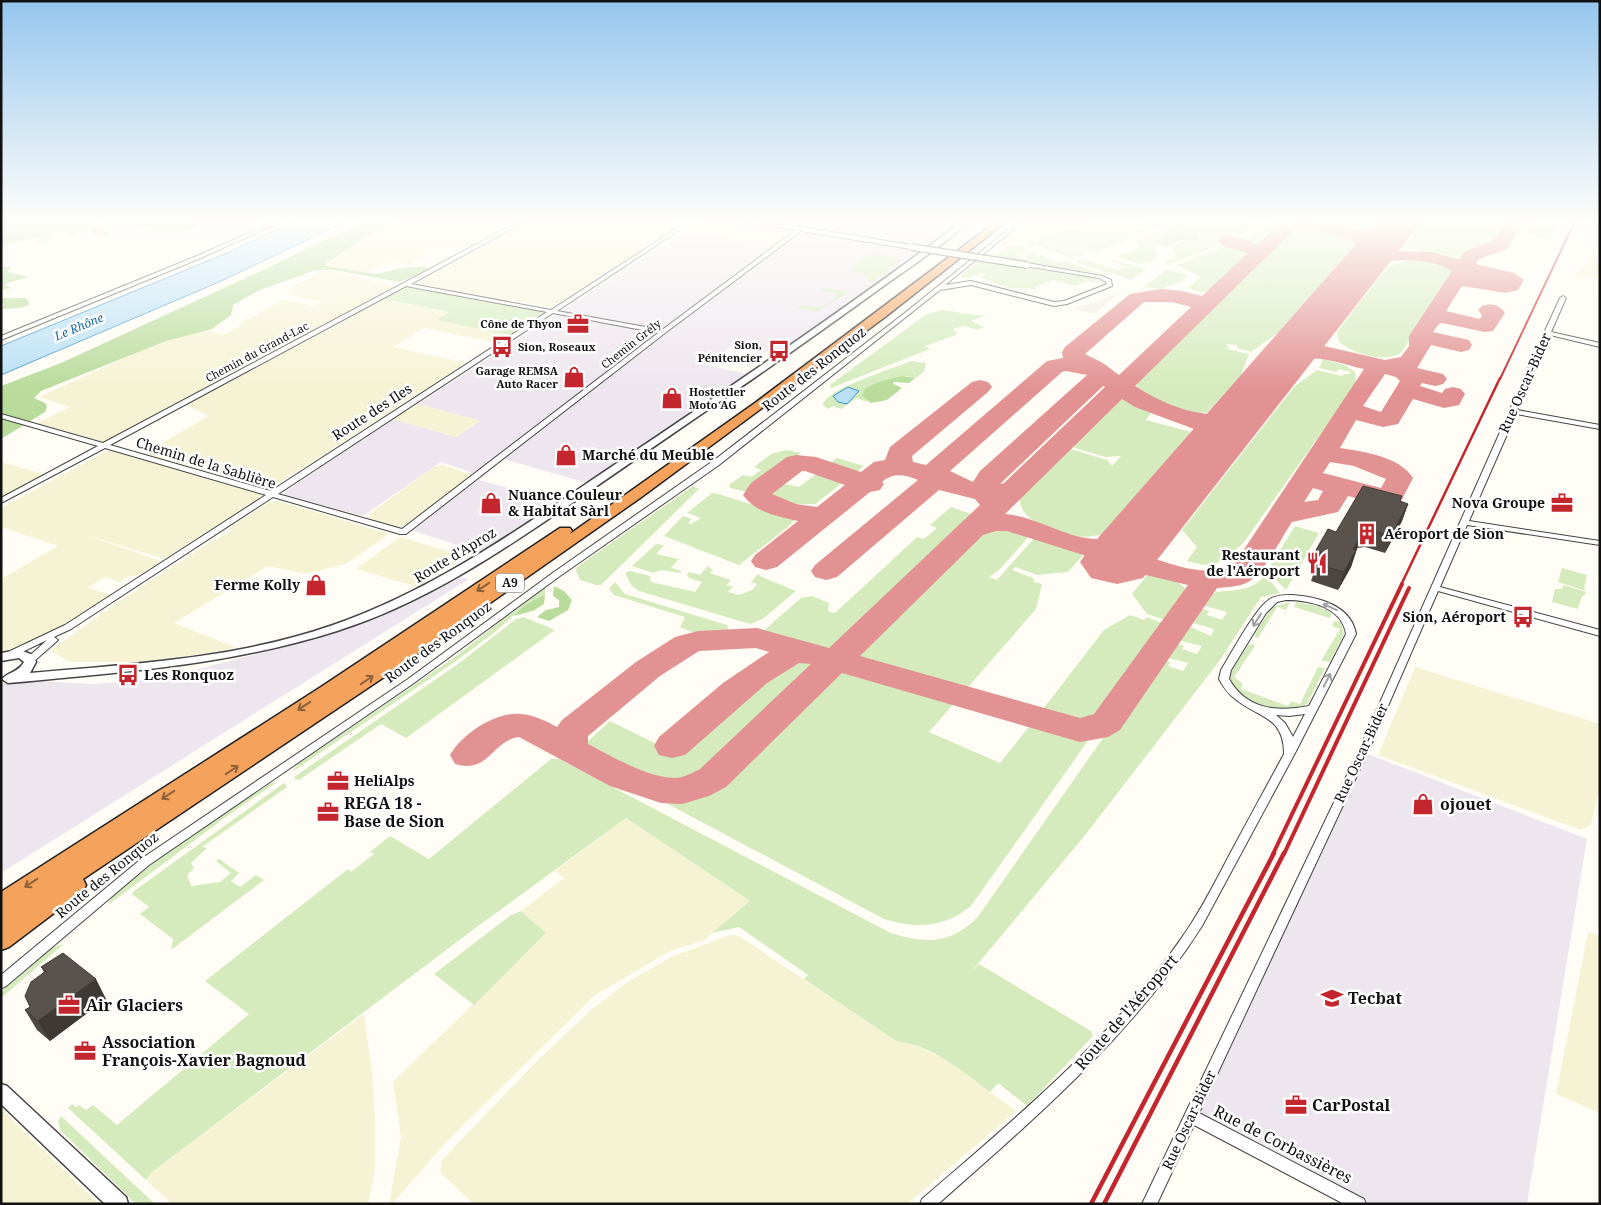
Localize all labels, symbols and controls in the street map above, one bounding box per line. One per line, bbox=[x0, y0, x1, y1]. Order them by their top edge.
water label: Le Rhône bbox=[51, 309, 106, 345]
office icon: Cône de Thyon bbox=[565, 311, 591, 337]
street label: Chemin Grély bbox=[598, 315, 664, 372]
place label: Cône de Thyon bbox=[480, 316, 563, 331]
street label: Chemin du Grand-Lac bbox=[203, 318, 311, 385]
street label: Route des Ronquoz bbox=[758, 322, 870, 415]
street label: Rue Oscar-Bider bbox=[1494, 329, 1555, 436]
bus stop icon: Sion, Roseaux bbox=[489, 334, 515, 360]
place label: Sion, Pénitencier bbox=[698, 337, 762, 365]
bus stop icon: Sion, Pénitencier bbox=[766, 338, 792, 364]
place label: Sion, Roseaux bbox=[518, 339, 597, 354]
place label: Garage REMSA Auto Racer bbox=[476, 363, 559, 391]
shop icon: Garage REMSA Auto Racer bbox=[561, 364, 587, 390]
street label: Route des Iles bbox=[328, 379, 415, 444]
place label: Hostettler Moto AG bbox=[689, 384, 746, 412]
shop icon: Hostettler Moto AG bbox=[659, 385, 685, 411]
street label: Chemin de la Sablière bbox=[134, 432, 278, 493]
shop icon: Marché du Meuble bbox=[553, 442, 579, 468]
place label: Marché du Meuble bbox=[582, 445, 714, 464]
place label: Nuance Couleur & Habitat Sàrl bbox=[508, 485, 623, 520]
shop icon: Nuance Couleur & Habitat Sàrl bbox=[478, 490, 504, 516]
office icon: Nova Groupe bbox=[1549, 490, 1575, 516]
place label: Nova Groupe bbox=[1452, 493, 1545, 512]
building icon: Aéroport de Sion bbox=[1354, 521, 1380, 547]
street label: Route d'Aproz bbox=[410, 522, 500, 587]
place label: Aéroport de Sion bbox=[1384, 524, 1504, 543]
place label: Restaurant de l'Aéroport bbox=[1207, 545, 1300, 580]
restaurant icon: Restaurant de l'Aéroport bbox=[1304, 550, 1330, 576]
shop icon: Ferme Kolly bbox=[303, 572, 329, 598]
road number: A9 bbox=[496, 574, 524, 592]
place label: Ferme Kolly bbox=[215, 575, 301, 594]
one-way arrow bbox=[476, 582, 490, 592]
street label: Route des Ronquoz bbox=[381, 597, 495, 687]
one-way arrow bbox=[1323, 602, 1338, 612]
bus stop icon: Sion, Aéroport bbox=[1510, 604, 1536, 630]
place label: Sion, Aéroport bbox=[1402, 607, 1506, 626]
one-way arrow bbox=[1252, 613, 1262, 627]
bus stop icon: Les Ronquoz bbox=[115, 662, 141, 688]
place label: Les Ronquoz bbox=[144, 665, 234, 684]
one-way arrow bbox=[1323, 673, 1332, 688]
one-way arrow bbox=[360, 675, 374, 685]
street label: Rue Oscar-Bider bbox=[1329, 700, 1392, 806]
one-way arrow bbox=[297, 701, 311, 711]
one-way arrow bbox=[225, 765, 239, 775]
office icon: HeliAlps bbox=[325, 768, 351, 794]
place label: HeliAlps bbox=[354, 771, 415, 790]
one-way arrow bbox=[161, 790, 175, 800]
shop icon: ojouet bbox=[1410, 791, 1436, 817]
place label: REGA 18 - Base de Sion bbox=[344, 792, 445, 832]
place label: ojouet bbox=[1440, 793, 1492, 815]
office icon: REGA 18 - Base de Sion bbox=[315, 799, 341, 825]
street label: Route des Ronquoz bbox=[51, 827, 162, 922]
one-way arrow bbox=[25, 879, 39, 889]
street label: Route de l'Aéroport bbox=[1070, 949, 1183, 1074]
school or university icon: Tecbat bbox=[1319, 985, 1345, 1011]
place label: Tecbat bbox=[1348, 987, 1402, 1009]
office icon: Air Glaciers bbox=[56, 992, 82, 1018]
place label: Air Glaciers bbox=[86, 994, 183, 1016]
place label: Association François-Xavier Bagnoud bbox=[102, 1031, 307, 1071]
office icon: Association François-Xavier Bagnoud bbox=[72, 1038, 98, 1064]
street label: Rue Oscar-Bider bbox=[1157, 1067, 1220, 1173]
office icon: CarPostal bbox=[1283, 1092, 1309, 1118]
place label: CarPostal bbox=[1312, 1094, 1390, 1116]
street label: Rue de Corbassières bbox=[1210, 1100, 1356, 1188]

